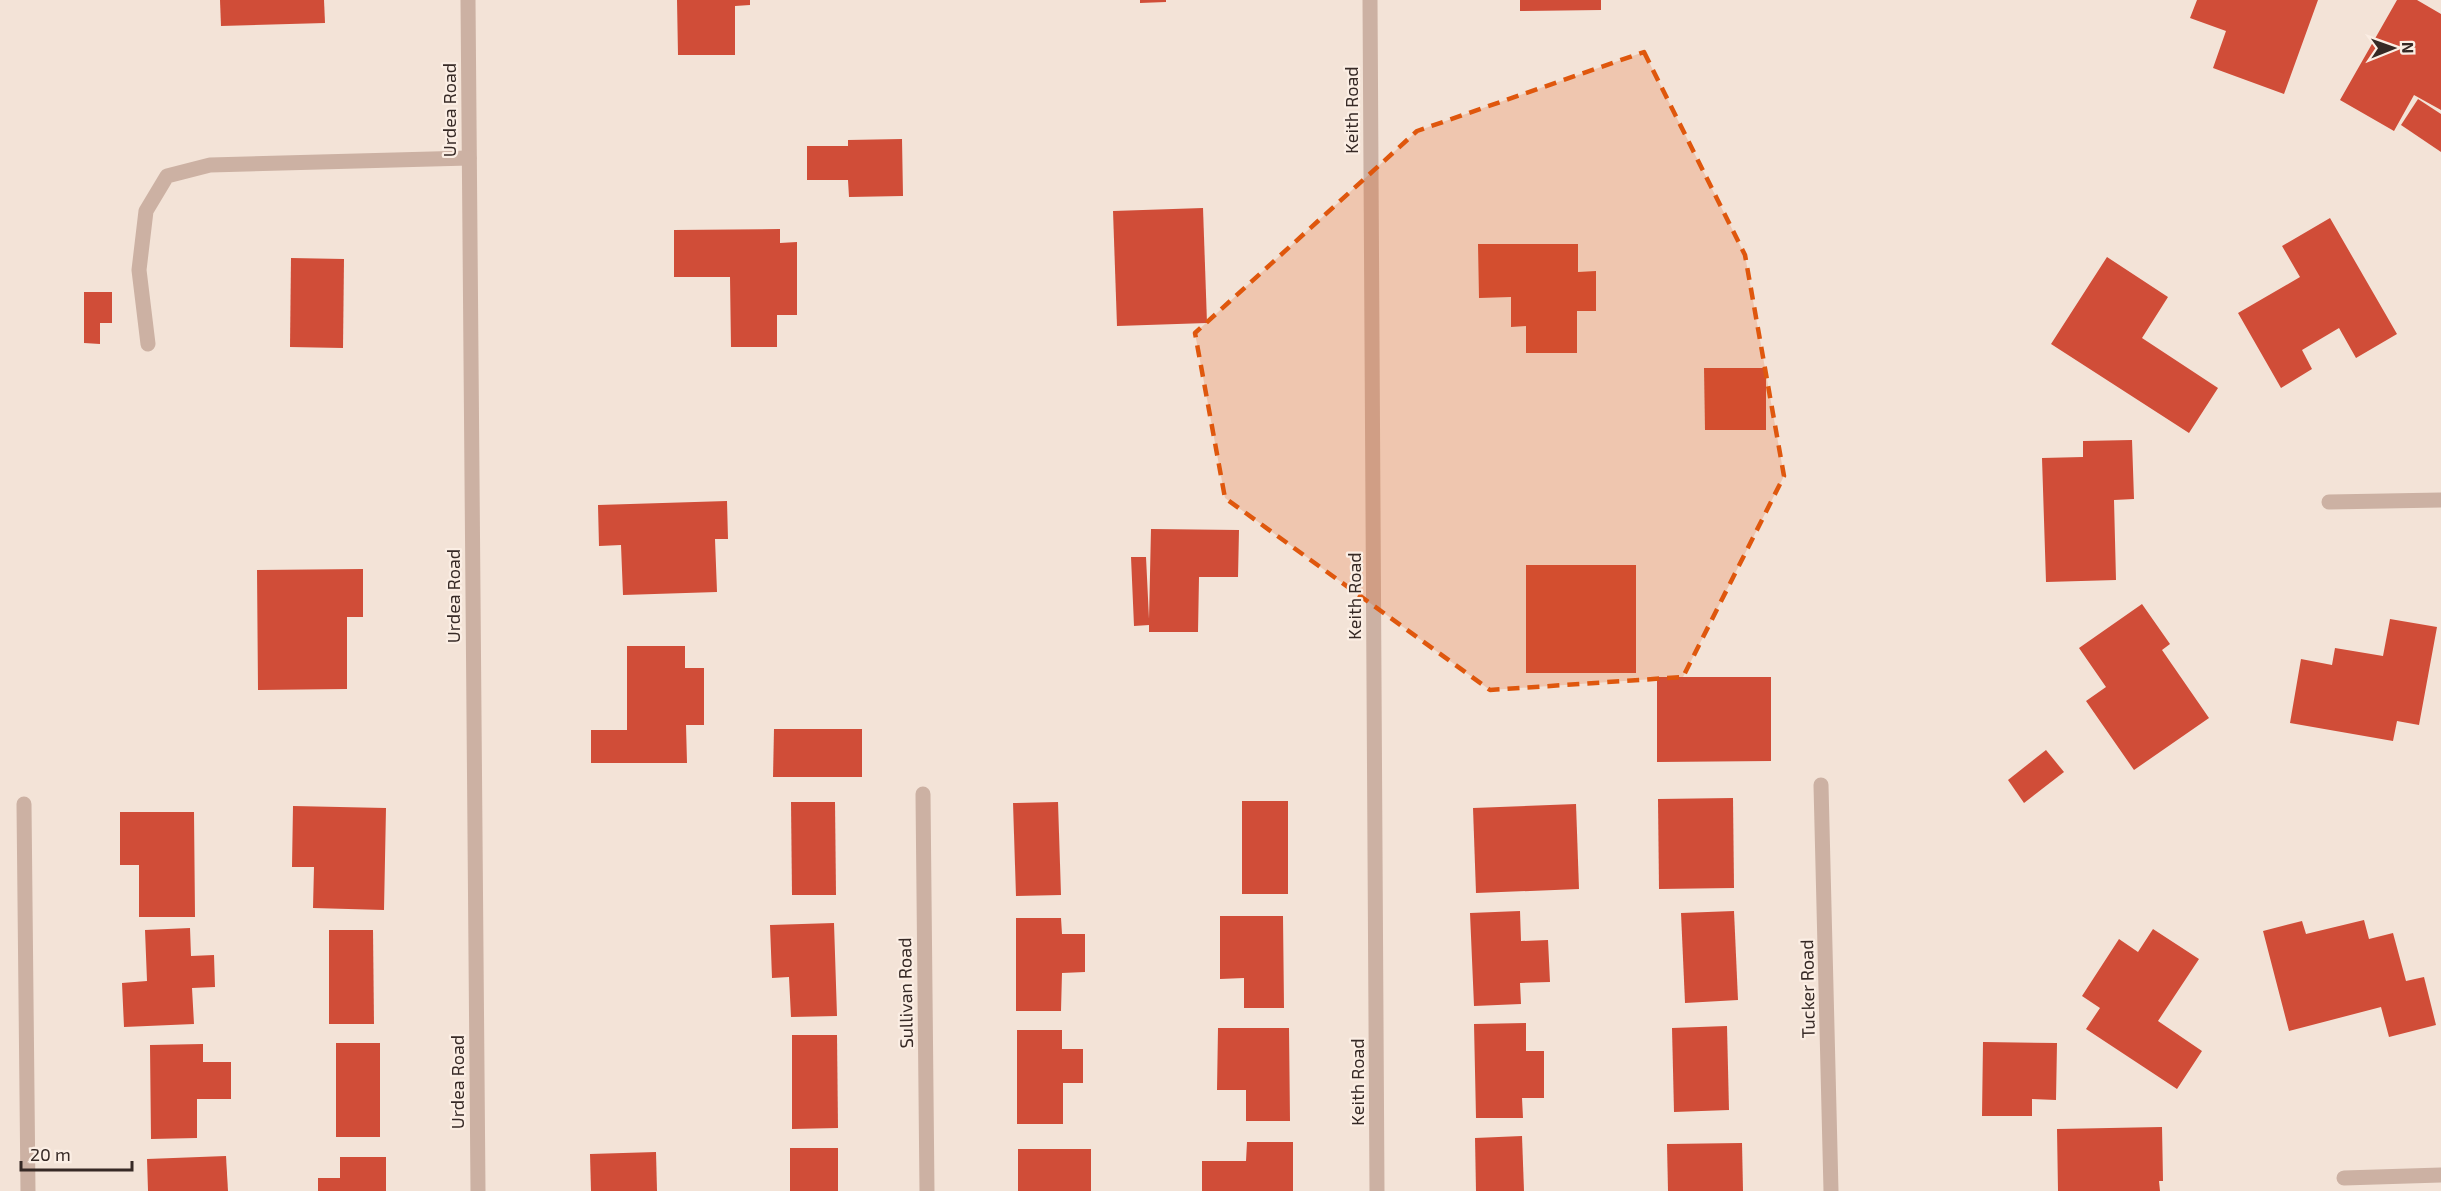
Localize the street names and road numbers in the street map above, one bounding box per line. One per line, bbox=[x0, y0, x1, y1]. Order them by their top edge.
street label: Urdea Road bbox=[438, 63, 460, 157]
street label: Keith Road bbox=[1340, 66, 1362, 154]
street label: Urdea Road bbox=[442, 549, 464, 643]
street label: Keith Road bbox=[1343, 552, 1365, 640]
street label: Sullivan Road bbox=[893, 937, 917, 1049]
street label: Tucker Road bbox=[1795, 939, 1819, 1039]
street label: Urdea Road bbox=[446, 1035, 468, 1129]
street label: Keith Road bbox=[1346, 1038, 1368, 1126]

